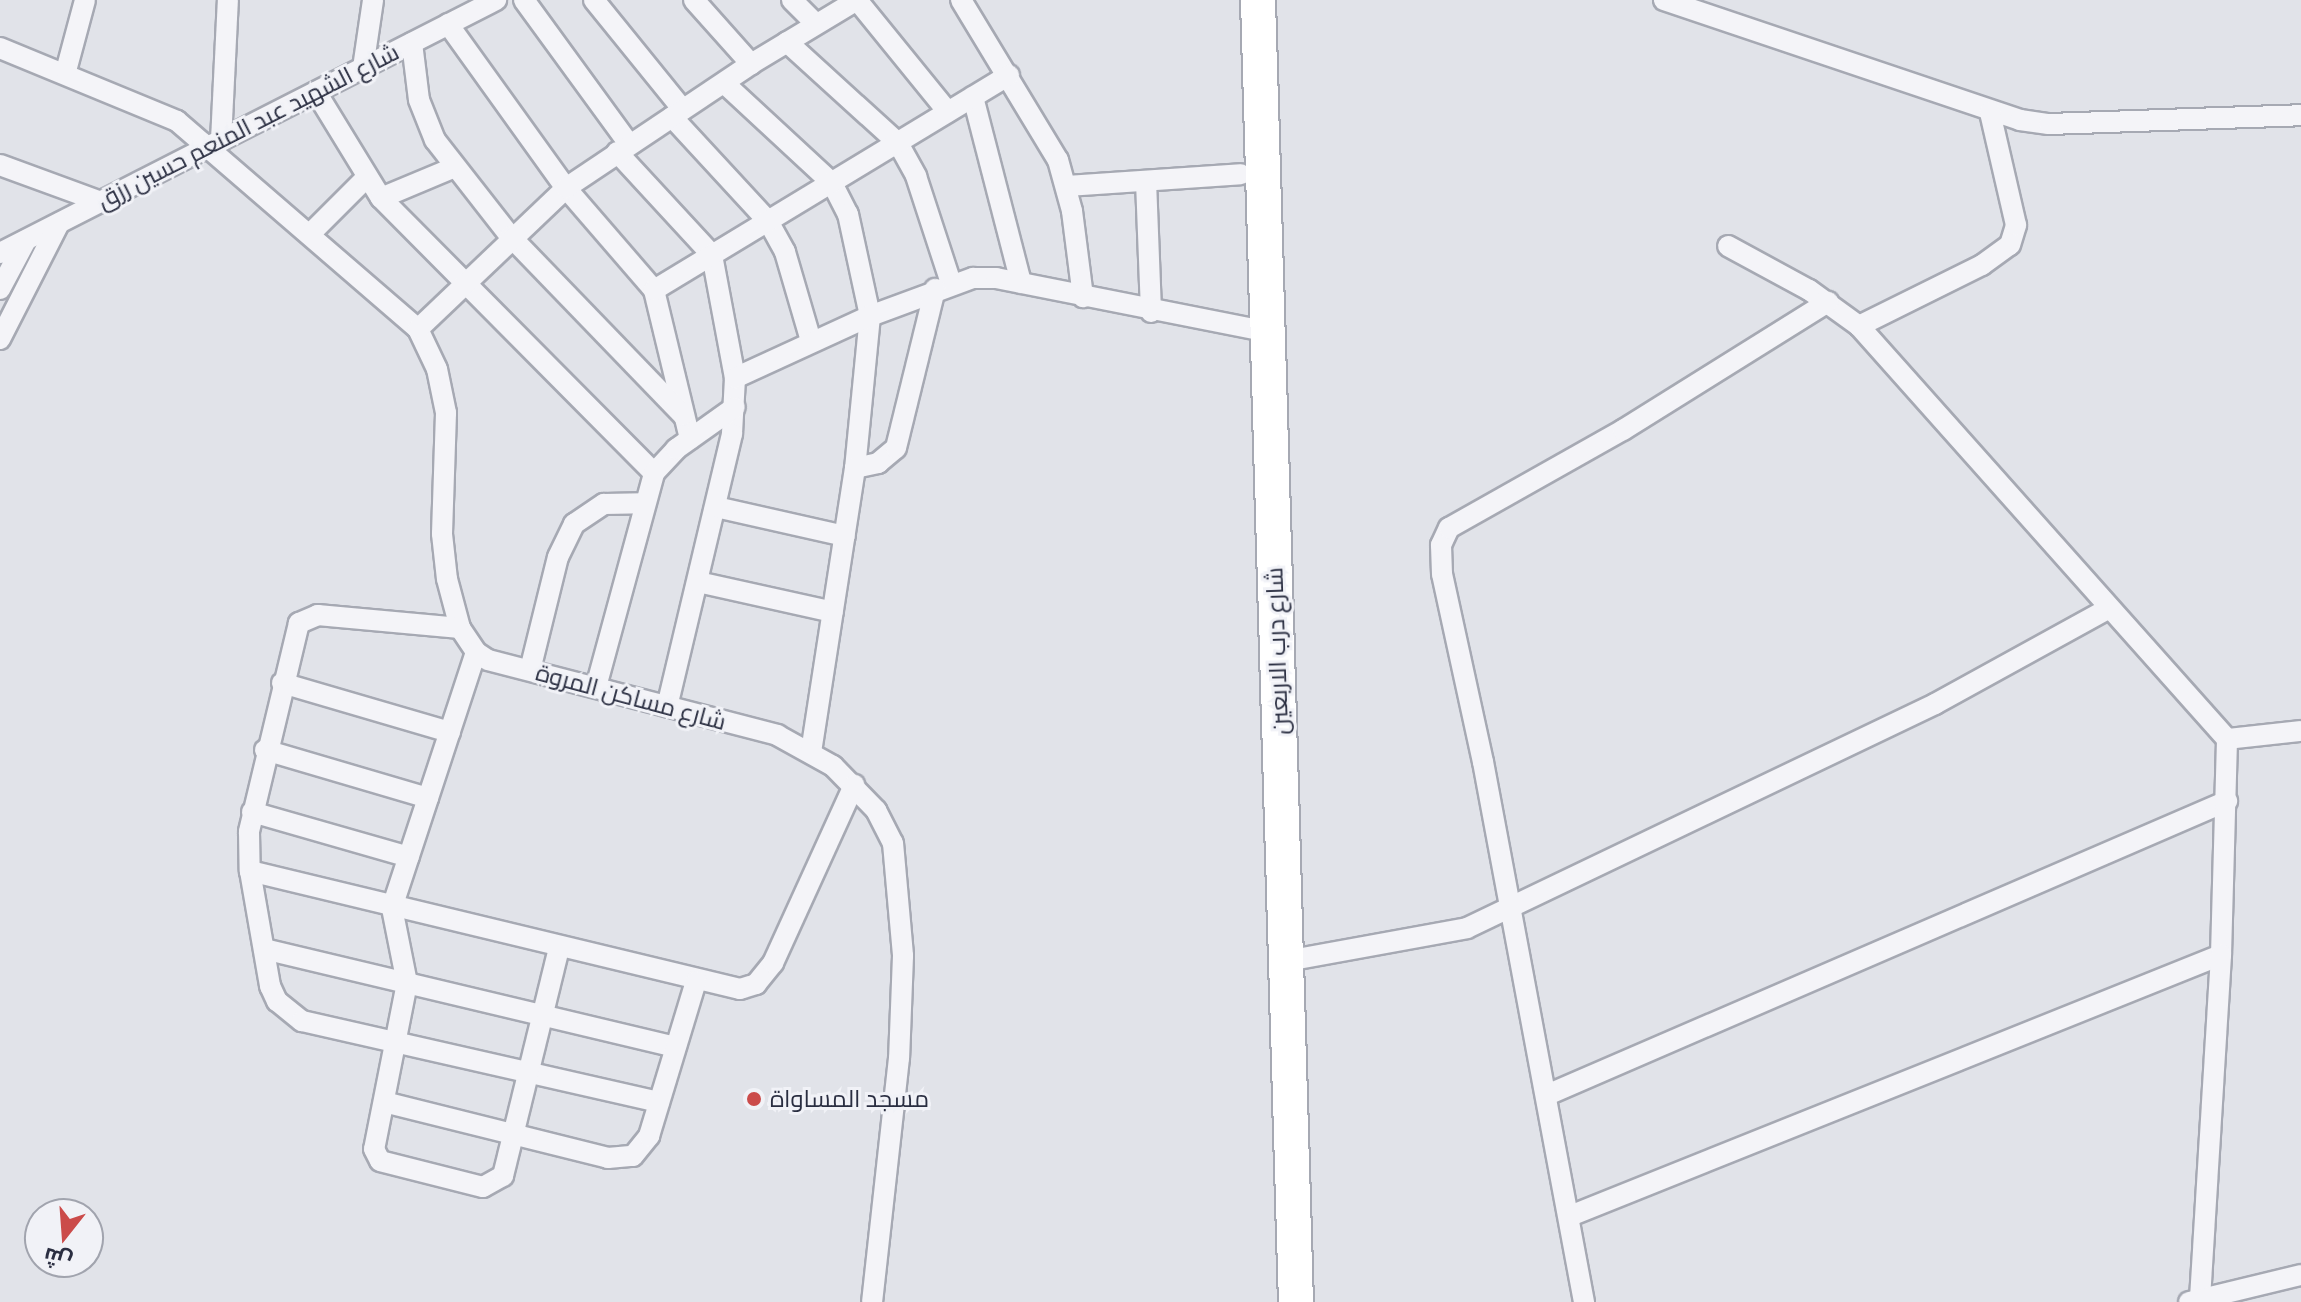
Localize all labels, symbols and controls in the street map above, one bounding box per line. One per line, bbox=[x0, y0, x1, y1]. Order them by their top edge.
street label: شارع الشهيد عبد المنعم حسين رزق bbox=[92, 37, 404, 215]
street label: شارع درب الاربعين bbox=[1260, 567, 1294, 735]
street label: شارع مساكن المروة bbox=[533, 658, 729, 736]
place label: مسجد المساواة bbox=[770, 1085, 929, 1113]
marker: مسجد المساواة bbox=[745, 1090, 763, 1108]
north arrow bbox=[24, 1198, 104, 1278]
text: ش bbox=[39, 1239, 76, 1279]

